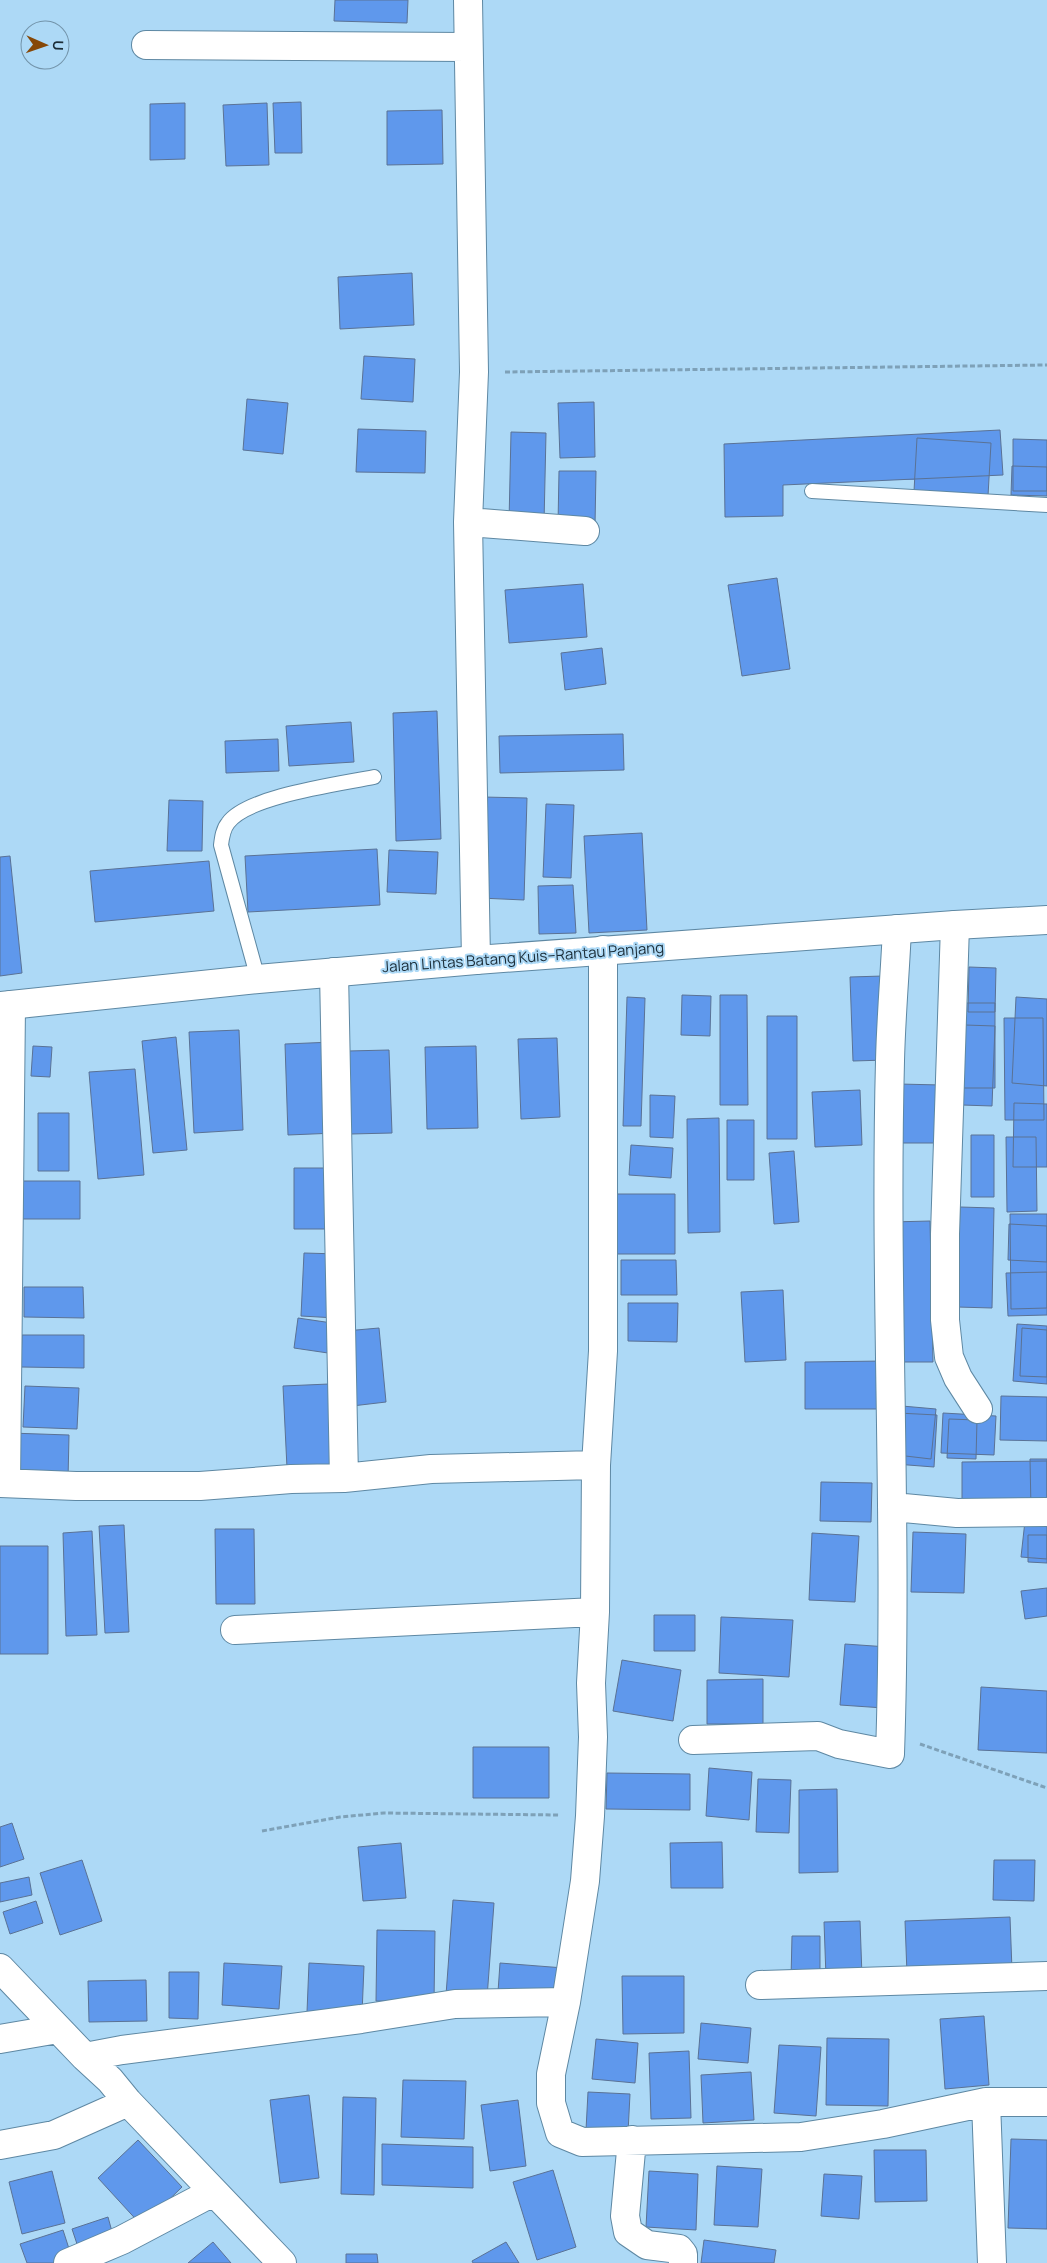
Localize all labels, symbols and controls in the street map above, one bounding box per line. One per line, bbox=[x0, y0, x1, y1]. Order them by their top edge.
north arrow bbox=[20, 20, 70, 70]
text: U bbox=[49, 40, 68, 51]
street label: Jalan Lintas Batang Kuis–Rantau Panjang bbox=[381, 937, 665, 977]

